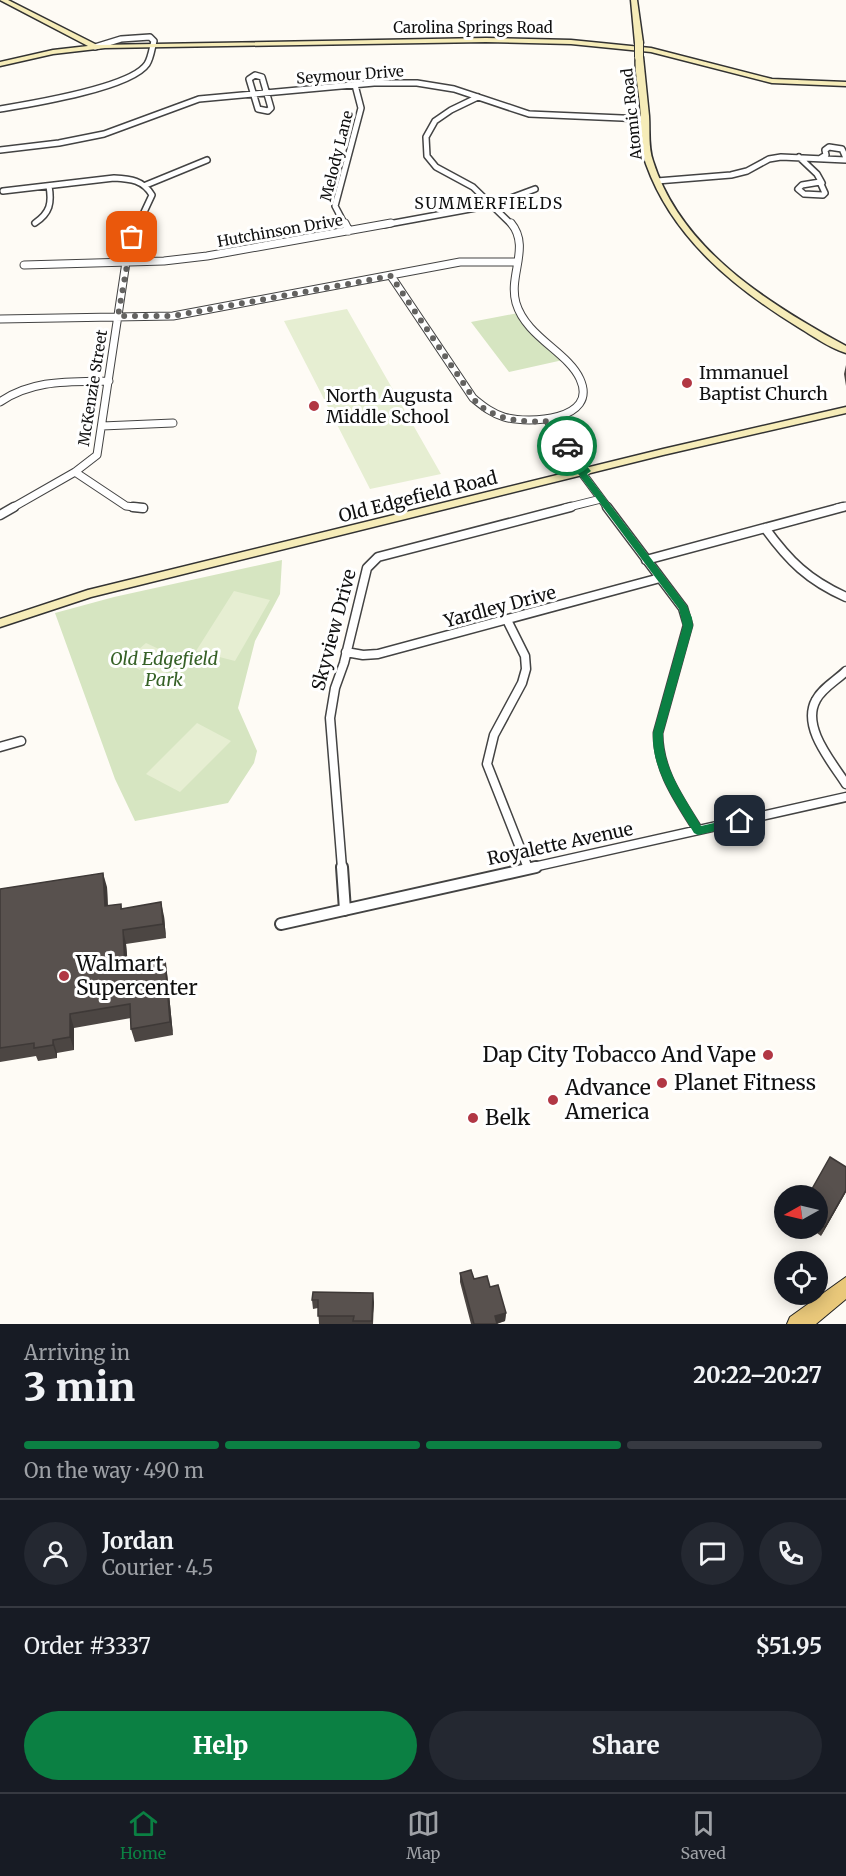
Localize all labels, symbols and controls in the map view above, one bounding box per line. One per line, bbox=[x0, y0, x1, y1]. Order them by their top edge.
street label: Carolina Springs Road bbox=[393, 18, 553, 37]
street label: Seymour Drive bbox=[295, 61, 405, 88]
street label: Atomic Road bbox=[617, 67, 646, 162]
street label: Melody Lane bbox=[316, 108, 357, 203]
district label: SUMMERFIELDS bbox=[414, 193, 564, 213]
street label: Hutchinson Drive bbox=[216, 210, 344, 251]
pin bbox=[106, 211, 157, 262]
icon: bag bbox=[115, 220, 148, 253]
street label: McKenzie Street bbox=[74, 328, 111, 447]
place label: Immanuel Baptist Church bbox=[699, 361, 828, 405]
marker: Immanuel Baptist Church bbox=[680, 376, 694, 390]
place label: North Augusta Middle School bbox=[326, 384, 453, 428]
marker: North Augusta Middle School bbox=[307, 399, 321, 413]
courier bbox=[537, 416, 597, 476]
icon: car bbox=[551, 430, 584, 463]
street label: Old Edgefield Road bbox=[336, 466, 500, 527]
street label: Skyview Drive bbox=[306, 567, 361, 693]
street label: Yardley Drive bbox=[440, 581, 558, 633]
park label: Old Edgefield Park bbox=[110, 647, 219, 691]
pin bbox=[714, 795, 765, 846]
icon: home bbox=[723, 804, 756, 837]
street label: Royalette Avenue bbox=[485, 817, 635, 870]
place label: Walmart Supercenter bbox=[75, 950, 198, 1001]
marker: Walmart Supercenter bbox=[57, 969, 71, 983]
place label: Dap City Tobacco And Vape bbox=[483, 1041, 756, 1068]
marker: Dap City Tobacco And Vape bbox=[761, 1048, 775, 1062]
place label: Planet Fitness bbox=[674, 1069, 816, 1096]
place label: Advance America bbox=[564, 1074, 651, 1125]
marker: Planet Fitness bbox=[655, 1076, 669, 1090]
marker: Advance America bbox=[546, 1093, 560, 1107]
place label: Belk bbox=[485, 1104, 531, 1131]
marker: Belk bbox=[466, 1111, 480, 1125]
north arrow bbox=[774, 1185, 828, 1239]
map controls bbox=[774, 1185, 828, 1305]
button: locate bbox=[774, 1251, 828, 1305]
text: Arriving in bbox=[24, 1340, 130, 1365]
text: 20:22–20:27 bbox=[693, 1361, 822, 1389]
text: 3 min bbox=[24, 1363, 135, 1412]
text: On the way · 490 m bbox=[24, 1458, 204, 1483]
button: person bbox=[24, 1522, 87, 1585]
button: chat bbox=[681, 1522, 744, 1585]
button: phone bbox=[759, 1522, 822, 1585]
text: Jordan bbox=[102, 1527, 174, 1555]
text: Courier · 4.5 bbox=[102, 1555, 214, 1580]
text: Order #3337 bbox=[24, 1632, 151, 1660]
text: $51.95 bbox=[756, 1632, 822, 1660]
button: Help bbox=[24, 1711, 417, 1780]
button: Share bbox=[429, 1711, 822, 1780]
tab: Home bbox=[120, 1807, 166, 1863]
tab: Map bbox=[406, 1807, 440, 1863]
tab: Saved bbox=[681, 1807, 726, 1863]

